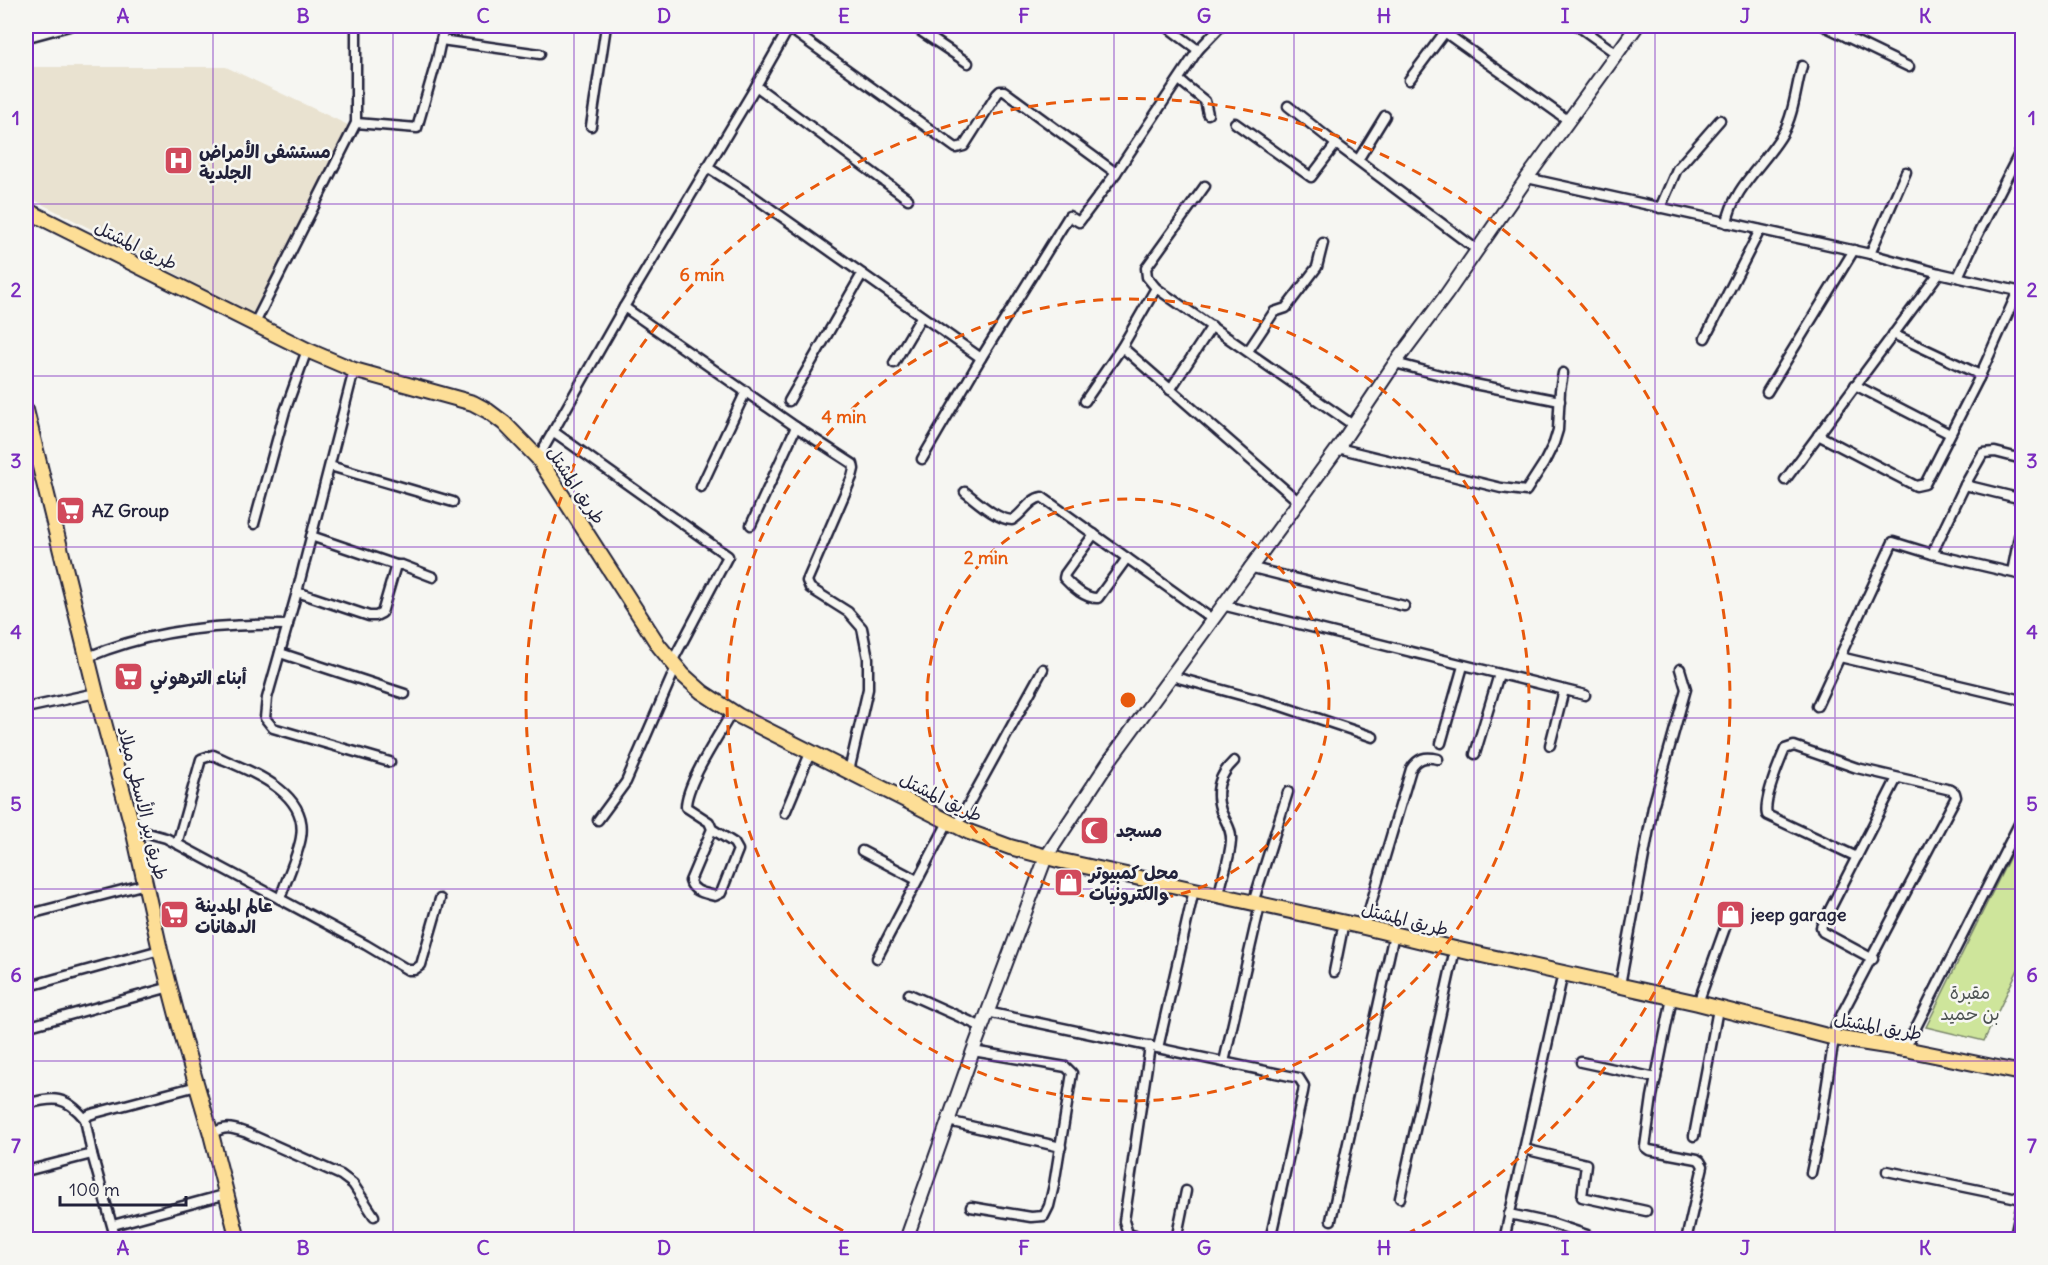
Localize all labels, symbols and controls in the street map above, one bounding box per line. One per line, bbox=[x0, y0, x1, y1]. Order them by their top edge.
text: A bbox=[117, 3, 130, 28]
text: B bbox=[296, 3, 310, 28]
text: C bbox=[476, 3, 490, 28]
text: D bbox=[657, 3, 671, 28]
text: E bbox=[838, 3, 850, 28]
text: F bbox=[1018, 3, 1030, 28]
text: G bbox=[1197, 3, 1211, 28]
text: H bbox=[1377, 3, 1391, 28]
text: I bbox=[1561, 3, 1570, 28]
text: J bbox=[1740, 3, 1751, 28]
text: K bbox=[1919, 3, 1932, 28]
text: 1 bbox=[12, 105, 20, 130]
text: 1 bbox=[2028, 105, 2036, 130]
place label: مستشفى الأمراض الجلدية bbox=[199, 140, 331, 184]
hospital icon: مستشفى الأمراض الجلدية bbox=[162, 145, 194, 177]
street label: طريق المشتل bbox=[91, 215, 181, 275]
text: 6 min bbox=[680, 263, 725, 286]
text: 2 bbox=[11, 277, 22, 302]
text: 2 bbox=[2027, 277, 2038, 302]
text: 4 min bbox=[822, 405, 867, 428]
street label: طريق المشتل bbox=[542, 442, 610, 528]
text: 3 bbox=[10, 448, 22, 473]
text: 3 bbox=[2026, 448, 2038, 473]
supermarket icon: AZ Group bbox=[55, 494, 87, 526]
place label: AZ Group bbox=[92, 499, 169, 522]
text: 2 min bbox=[964, 546, 1009, 569]
text: 4 bbox=[10, 619, 22, 644]
text: 4 bbox=[2026, 619, 2038, 644]
supermarket icon: أبناء الترهوني bbox=[113, 661, 145, 693]
place label: أبناء الترهوني bbox=[150, 666, 247, 694]
centre of rings bbox=[1118, 690, 1138, 710]
street label: طريق بير الأسطى ميلاد bbox=[113, 724, 173, 882]
street label: طريق المشتل bbox=[896, 767, 986, 827]
text: 5 bbox=[10, 791, 22, 816]
text: 5 bbox=[2026, 791, 2038, 816]
mosque icon: مسجد bbox=[1079, 814, 1111, 846]
place label: مسجد bbox=[1116, 819, 1162, 842]
place label: محل كمبيوتر والكترونيات bbox=[1087, 861, 1179, 906]
shop icon: محل كمبيوتر والكترونيات bbox=[1052, 866, 1084, 898]
place label: عالم المدينة الدهانات bbox=[195, 894, 273, 938]
street label: طريق المشتل bbox=[1359, 897, 1451, 941]
shop icon: jeep garage bbox=[1714, 898, 1746, 930]
supermarket icon: عالم المدينة الدهانات bbox=[158, 899, 190, 931]
place label: jeep garage bbox=[1750, 903, 1847, 926]
text: 6 bbox=[10, 962, 22, 987]
text: 6 bbox=[2026, 962, 2038, 987]
park label: مقبرة بن حميد bbox=[1940, 981, 2000, 1025]
street label: طريق المشتل bbox=[1832, 1007, 1924, 1045]
text: 7 bbox=[11, 1133, 21, 1158]
text: 7 bbox=[2027, 1133, 2037, 1158]
scale bar bbox=[60, 1169, 186, 1207]
text: 100 m bbox=[69, 1178, 120, 1201]
text: A bbox=[117, 1235, 130, 1260]
text: B bbox=[296, 1235, 310, 1260]
text: C bbox=[476, 1235, 490, 1260]
text: D bbox=[657, 1235, 671, 1260]
text: E bbox=[838, 1235, 850, 1260]
text: F bbox=[1018, 1235, 1030, 1260]
text: G bbox=[1197, 1235, 1211, 1260]
text: H bbox=[1377, 1235, 1391, 1260]
text: I bbox=[1561, 1235, 1570, 1260]
text: J bbox=[1740, 1235, 1751, 1260]
text: K bbox=[1919, 1235, 1932, 1260]

